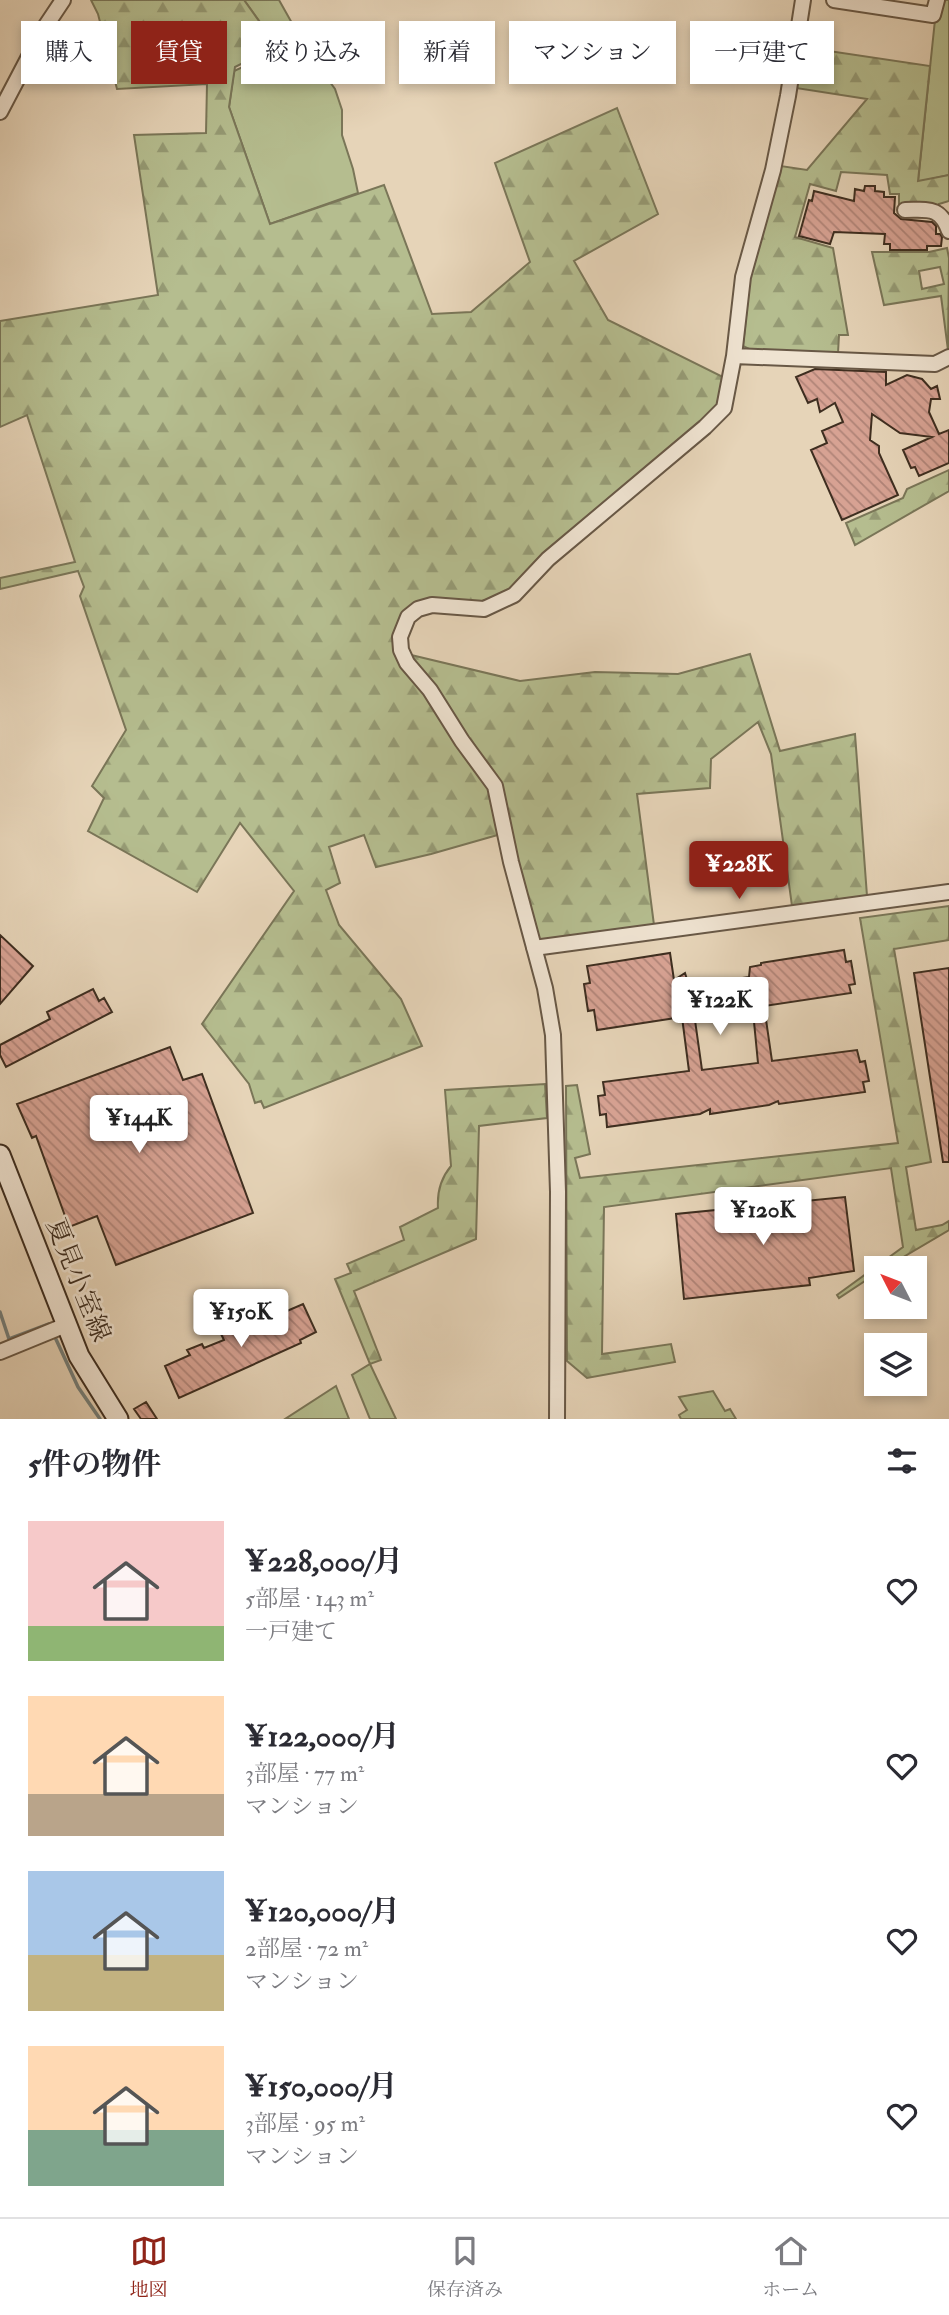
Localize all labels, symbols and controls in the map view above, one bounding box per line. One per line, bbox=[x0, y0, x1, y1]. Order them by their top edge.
chip: 購入 bbox=[21, 21, 117, 84]
chip: 賃貸 bbox=[131, 21, 227, 84]
chip: 絞り込み bbox=[241, 21, 385, 84]
chip: 新着 bbox=[399, 21, 495, 84]
chip: マンション bbox=[509, 21, 676, 84]
chip: 一戸建て bbox=[690, 21, 834, 84]
pin: ¥228K bbox=[690, 842, 788, 901]
text: ¥228K bbox=[705, 849, 773, 878]
pin: ¥122K bbox=[671, 978, 769, 1037]
text: ¥122K bbox=[688, 985, 752, 1014]
pin: ¥144K bbox=[90, 1096, 188, 1155]
text: ¥144K bbox=[106, 1103, 172, 1132]
pin: ¥120K bbox=[714, 1188, 812, 1247]
text: ¥120K bbox=[730, 1195, 796, 1224]
street label: 夏見小室線 bbox=[39, 1214, 117, 1346]
north arrow bbox=[864, 1256, 928, 1320]
map controls bbox=[864, 1256, 927, 1396]
pin: ¥150K bbox=[192, 1290, 290, 1349]
text: ¥150K bbox=[209, 1297, 273, 1326]
button: layers bbox=[864, 1333, 927, 1396]
icon: filters bbox=[883, 1442, 921, 1480]
text: 5件の物件 bbox=[28, 1446, 161, 1483]
text: ¥228,000/月 bbox=[245, 1543, 403, 1580]
icon: home bbox=[84, 1549, 168, 1633]
icon: heart bbox=[883, 1572, 921, 1610]
text: 5部屋 · 143 m² bbox=[245, 1584, 374, 1613]
text: 一戸建て bbox=[245, 1617, 337, 1646]
text: ¥122,000/月 bbox=[245, 1718, 400, 1755]
icon: home bbox=[84, 1724, 168, 1808]
icon: heart bbox=[883, 1747, 921, 1785]
text: 3部屋 · 77 m² bbox=[245, 1759, 364, 1788]
text: マンション bbox=[245, 1792, 359, 1821]
text: ¥120,000/月 bbox=[245, 1893, 400, 1930]
icon: home bbox=[84, 1899, 168, 1983]
icon: heart bbox=[883, 1922, 921, 1960]
text: 2部屋 · 72 m² bbox=[245, 1934, 368, 1963]
text: マンション bbox=[245, 1967, 359, 1996]
text: ¥150,000/月 bbox=[245, 2068, 398, 2105]
icon: home bbox=[84, 2074, 168, 2158]
icon: heart bbox=[883, 2097, 921, 2135]
text: 3部屋 · 95 m² bbox=[245, 2109, 365, 2138]
text: マンション bbox=[245, 2142, 359, 2171]
tab: 地図 bbox=[130, 2232, 168, 2302]
tab: 保存済み bbox=[427, 2232, 503, 2302]
tab: ホーム bbox=[762, 2232, 819, 2302]

